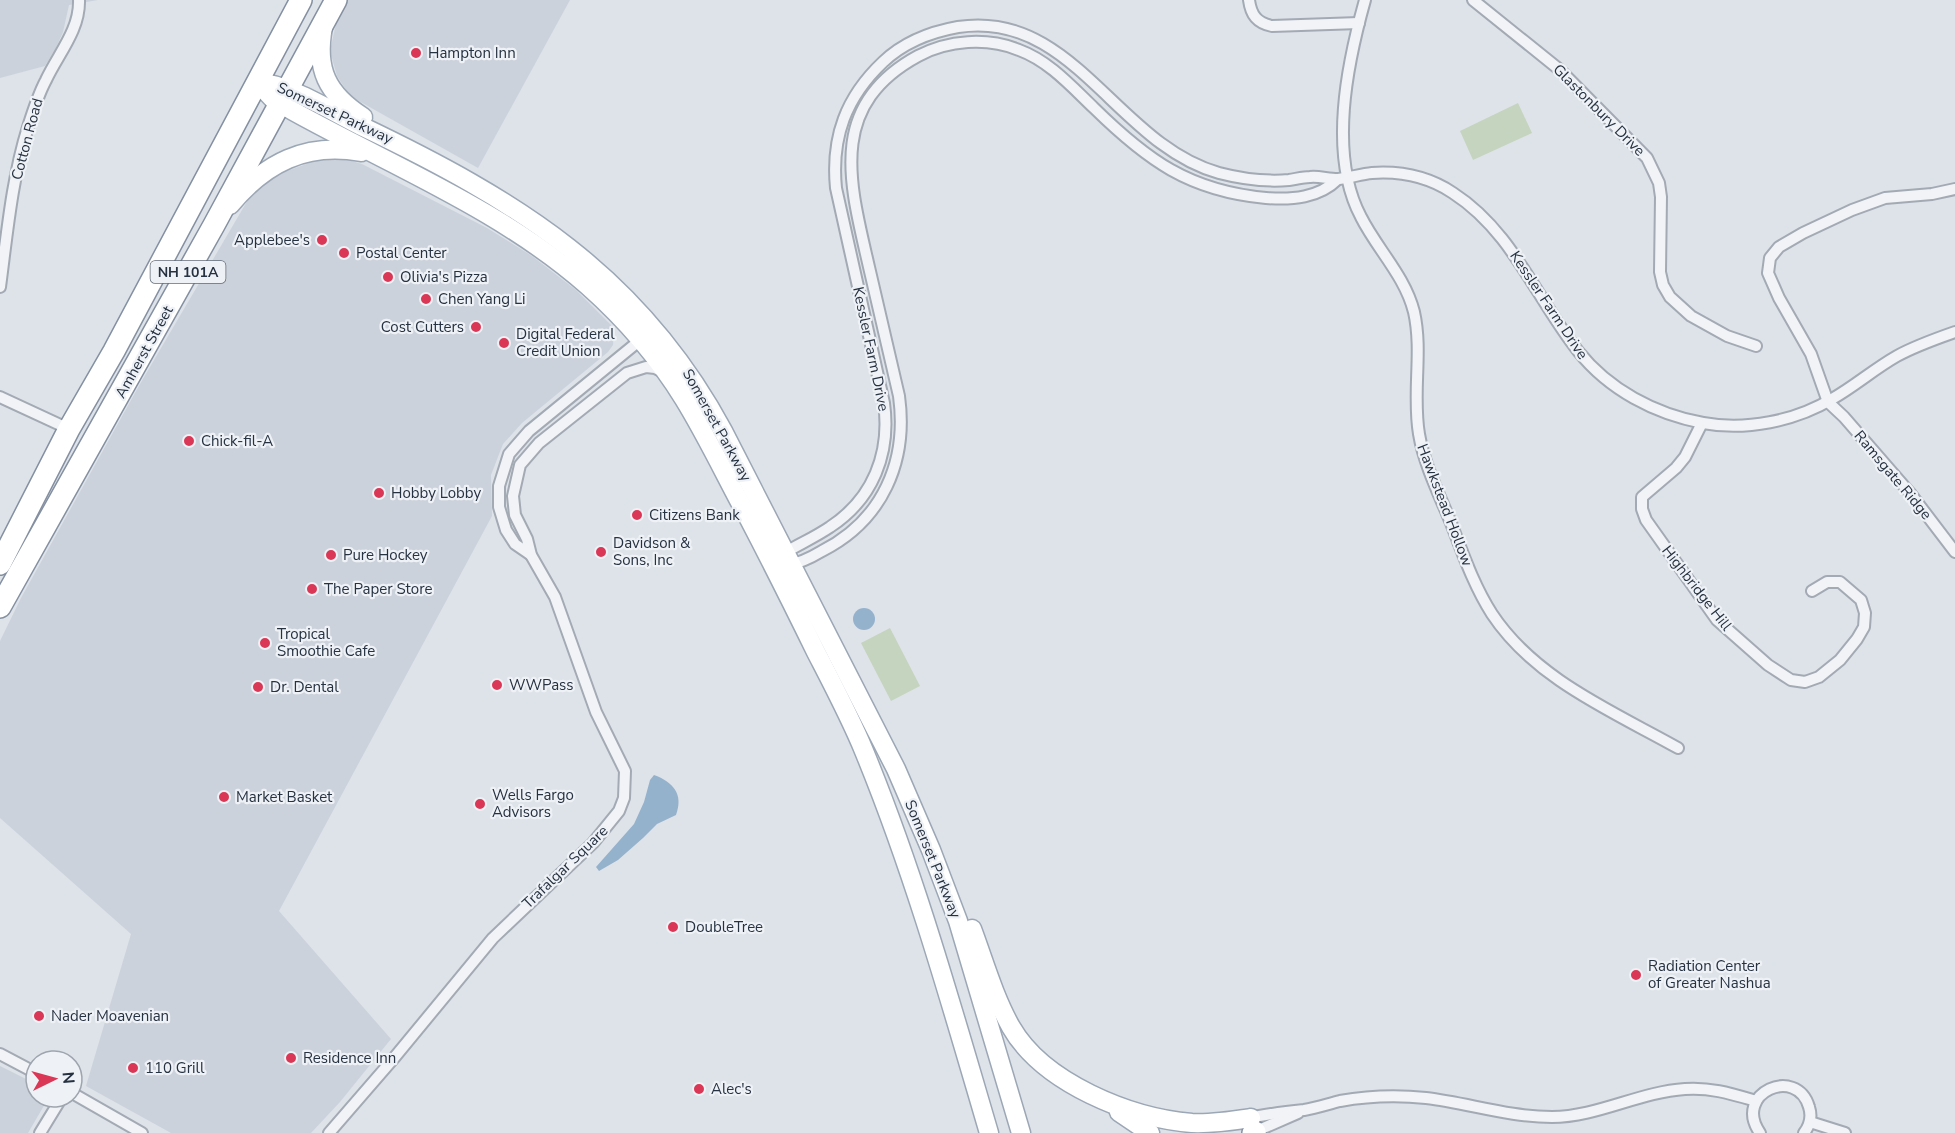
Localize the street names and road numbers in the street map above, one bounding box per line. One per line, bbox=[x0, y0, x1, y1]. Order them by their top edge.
street label: Glastonbury Drive bbox=[1549, 60, 1649, 160]
street label: Somerset Parkway bbox=[274, 77, 396, 149]
street label: Cotton Road bbox=[7, 96, 47, 182]
street label: Kessler Farm Drive bbox=[1505, 247, 1593, 363]
road number: NH 101A bbox=[150, 261, 225, 283]
street label: Kessler Farm Drive bbox=[848, 285, 894, 413]
street label: Amherst Street bbox=[110, 302, 178, 402]
street label: Somerset Parkway bbox=[678, 365, 756, 485]
street label: Ramsgate Ridge bbox=[1850, 426, 1936, 524]
street label: Hawkstead Hollow bbox=[1412, 441, 1478, 569]
street label: Highbridge Hill bbox=[1657, 541, 1737, 635]
street label: Somerset Parkway bbox=[900, 797, 966, 921]
street label: Trafalgar Square bbox=[518, 821, 612, 913]

